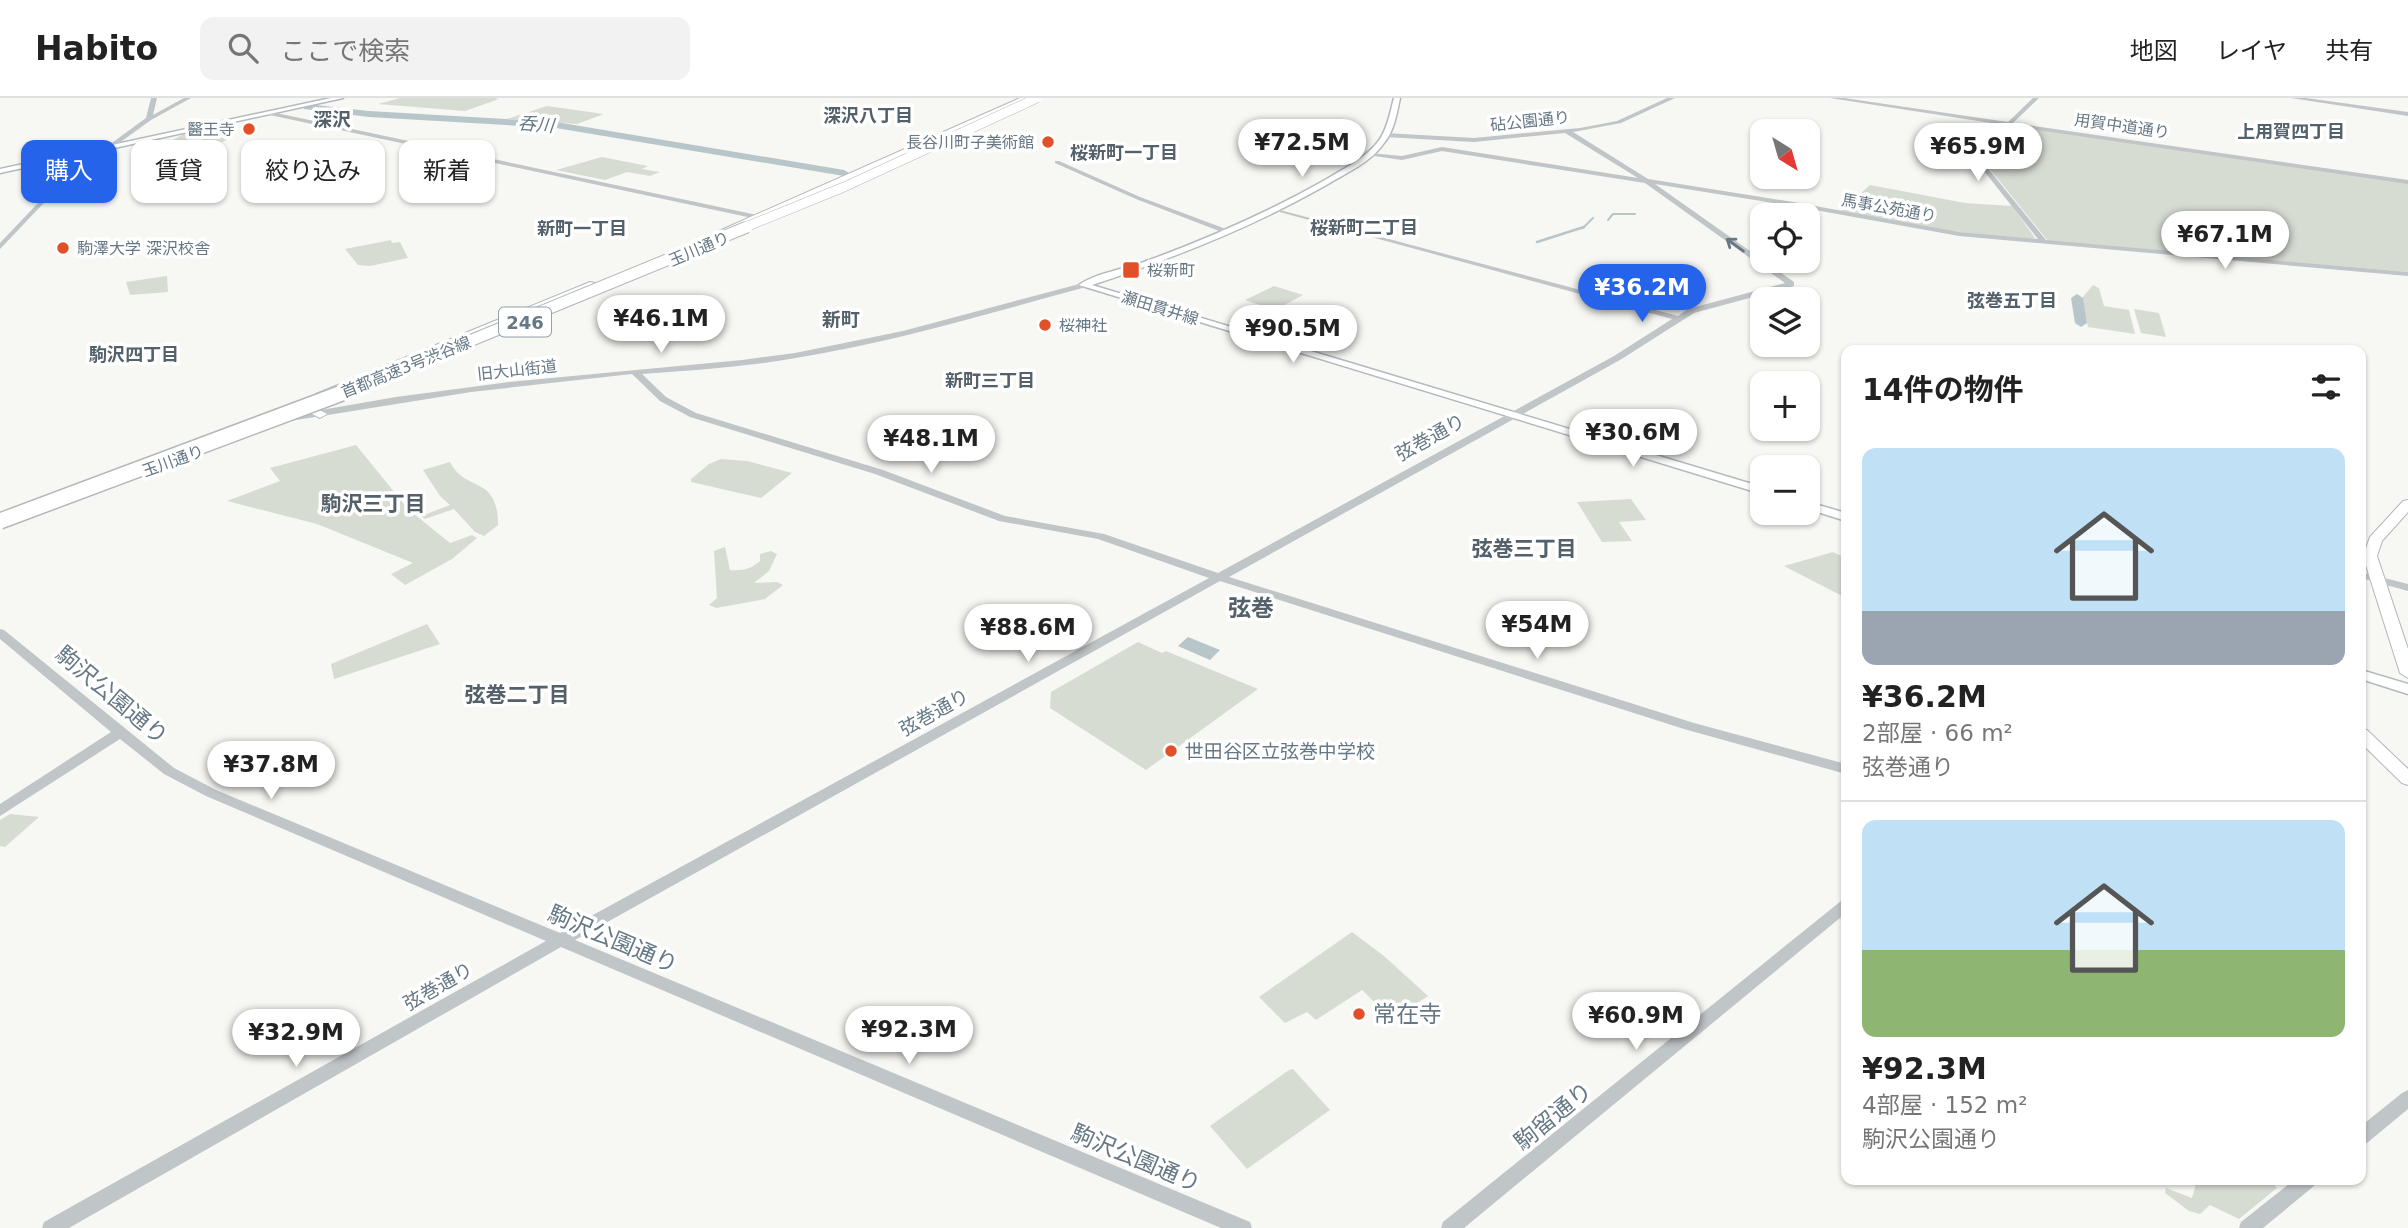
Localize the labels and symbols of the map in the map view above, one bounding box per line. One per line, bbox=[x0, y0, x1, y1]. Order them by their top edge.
district label: 深沢八丁目 bbox=[823, 105, 913, 126]
street label: 砧公園通り bbox=[1489, 107, 1571, 135]
district label: 深沢 bbox=[313, 108, 351, 130]
street label: 用賀中道通り bbox=[2073, 110, 2171, 142]
water label: 呑川 bbox=[517, 112, 557, 136]
north arrow bbox=[1750, 119, 1820, 189]
place label: 醫王寺 bbox=[187, 120, 235, 139]
pin: ¥72.5M bbox=[1245, 120, 1359, 179]
marker: 醫王寺 bbox=[241, 121, 257, 137]
district label: 上用賀四丁目 bbox=[2237, 121, 2345, 142]
pin: ¥65.9M bbox=[1921, 123, 2035, 183]
place label: 長谷川町子美術館 bbox=[906, 133, 1034, 152]
marker: 長谷川町子美術館 bbox=[1040, 134, 1056, 150]
district label: 桜新町一丁目 bbox=[1070, 142, 1178, 163]
street label: 馬事公苑通り bbox=[1840, 190, 1938, 226]
pin: ¥67.1M bbox=[2168, 212, 2282, 271]
district label: 桜新町二丁目 bbox=[1310, 217, 1418, 238]
district label: 新町一丁目 bbox=[537, 218, 627, 239]
street label: 玉川通り bbox=[666, 228, 732, 270]
one-way arrow bbox=[1726, 238, 1745, 252]
place label: 駒澤大学 深沢校舎 bbox=[77, 239, 210, 258]
marker: 駒澤大学 深沢校舎 bbox=[55, 240, 71, 256]
marker: 桜新町 bbox=[1121, 260, 1141, 280]
place label: 桜新町 bbox=[1147, 261, 1195, 280]
pin: ¥36.2M bbox=[1585, 264, 1699, 324]
street label: 瀬田貫井線 bbox=[1119, 287, 1201, 329]
district label: 弦巻五丁目 bbox=[1967, 290, 2057, 311]
pin: ¥46.1M bbox=[604, 296, 718, 355]
pin: ¥90.5M bbox=[1236, 306, 1350, 365]
road number: 246 bbox=[499, 308, 551, 336]
district label: 新町 bbox=[822, 308, 860, 330]
place label: 桜神社 bbox=[1059, 316, 1107, 335]
marker: 桜神社 bbox=[1037, 317, 1053, 333]
street label: 首都高速3号渋谷線 bbox=[338, 332, 474, 402]
district label: 駒沢四丁目 bbox=[89, 344, 179, 365]
street label: 旧大山街道 bbox=[476, 356, 558, 384]
district label: 新町三丁目 bbox=[945, 370, 1035, 391]
street label: 弦巻通り bbox=[1391, 409, 1469, 465]
pin: ¥30.6M bbox=[1576, 410, 1690, 469]
pin: ¥48.1M bbox=[874, 416, 988, 475]
street label: 玉川通り bbox=[140, 441, 206, 481]
district label: 駒沢三丁目 bbox=[321, 492, 426, 516]
district label: 弦巻三丁目 bbox=[1472, 537, 1577, 561]
district label: 弦巻 bbox=[1228, 595, 1274, 621]
pin: ¥54M bbox=[1496, 602, 1578, 661]
pin: ¥88.6M bbox=[971, 604, 1085, 664]
street label: 駒沢公園通り bbox=[51, 641, 173, 749]
district label: 弦巻二丁目 bbox=[465, 683, 570, 707]
street label: 弦巻通り bbox=[895, 684, 973, 740]
place label: 世田谷区立弦巻中学校 bbox=[1185, 740, 1375, 762]
pin: ¥37.8M bbox=[214, 742, 328, 801]
marker: 世田谷区立弦巻中学校 bbox=[1163, 743, 1179, 759]
street label: 駒沢公園通り bbox=[544, 900, 682, 978]
street label: 弦巻通り bbox=[400, 957, 476, 1015]
pin: ¥60.9M bbox=[1579, 992, 1693, 1052]
place label: 常在寺 bbox=[1373, 1001, 1442, 1027]
pin: ¥92.3M bbox=[852, 1006, 966, 1066]
marker: 常在寺 bbox=[1351, 1006, 1367, 1022]
pin: ¥32.9M bbox=[239, 1010, 353, 1069]
street label: 駒留通り bbox=[1509, 1077, 1597, 1155]
street label: 駒沢公園通り bbox=[1067, 1119, 1205, 1197]

